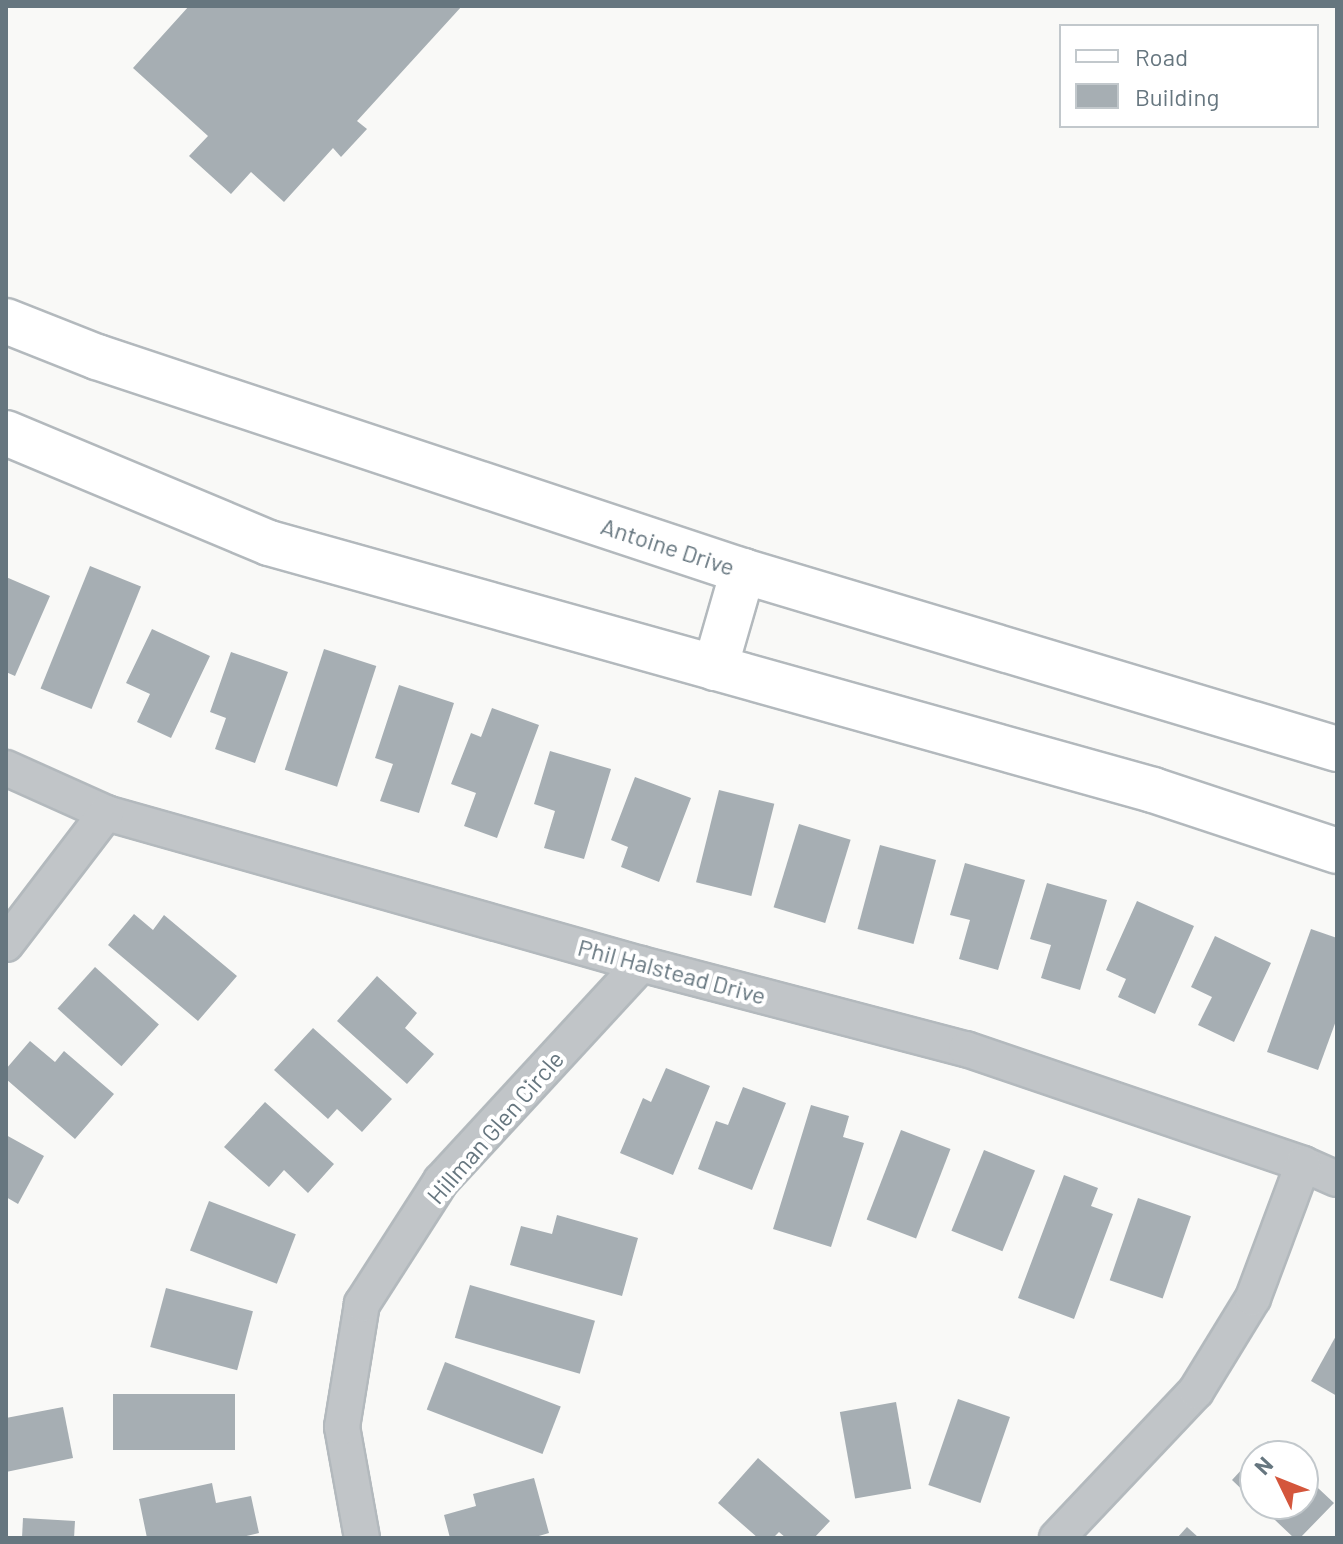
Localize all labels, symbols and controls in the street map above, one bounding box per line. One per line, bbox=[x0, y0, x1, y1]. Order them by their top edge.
legend bbox=[1059, 24, 1319, 128]
text: Road bbox=[1135, 42, 1188, 71]
text: Building bbox=[1135, 82, 1219, 111]
street label: Antoine Drive bbox=[597, 511, 739, 581]
street label: Phil Halstead Drive bbox=[575, 932, 769, 1010]
street label: Hillman Glen Circle bbox=[421, 1045, 569, 1209]
north arrow bbox=[1239, 1440, 1319, 1520]
text: N bbox=[1248, 1451, 1277, 1479]

